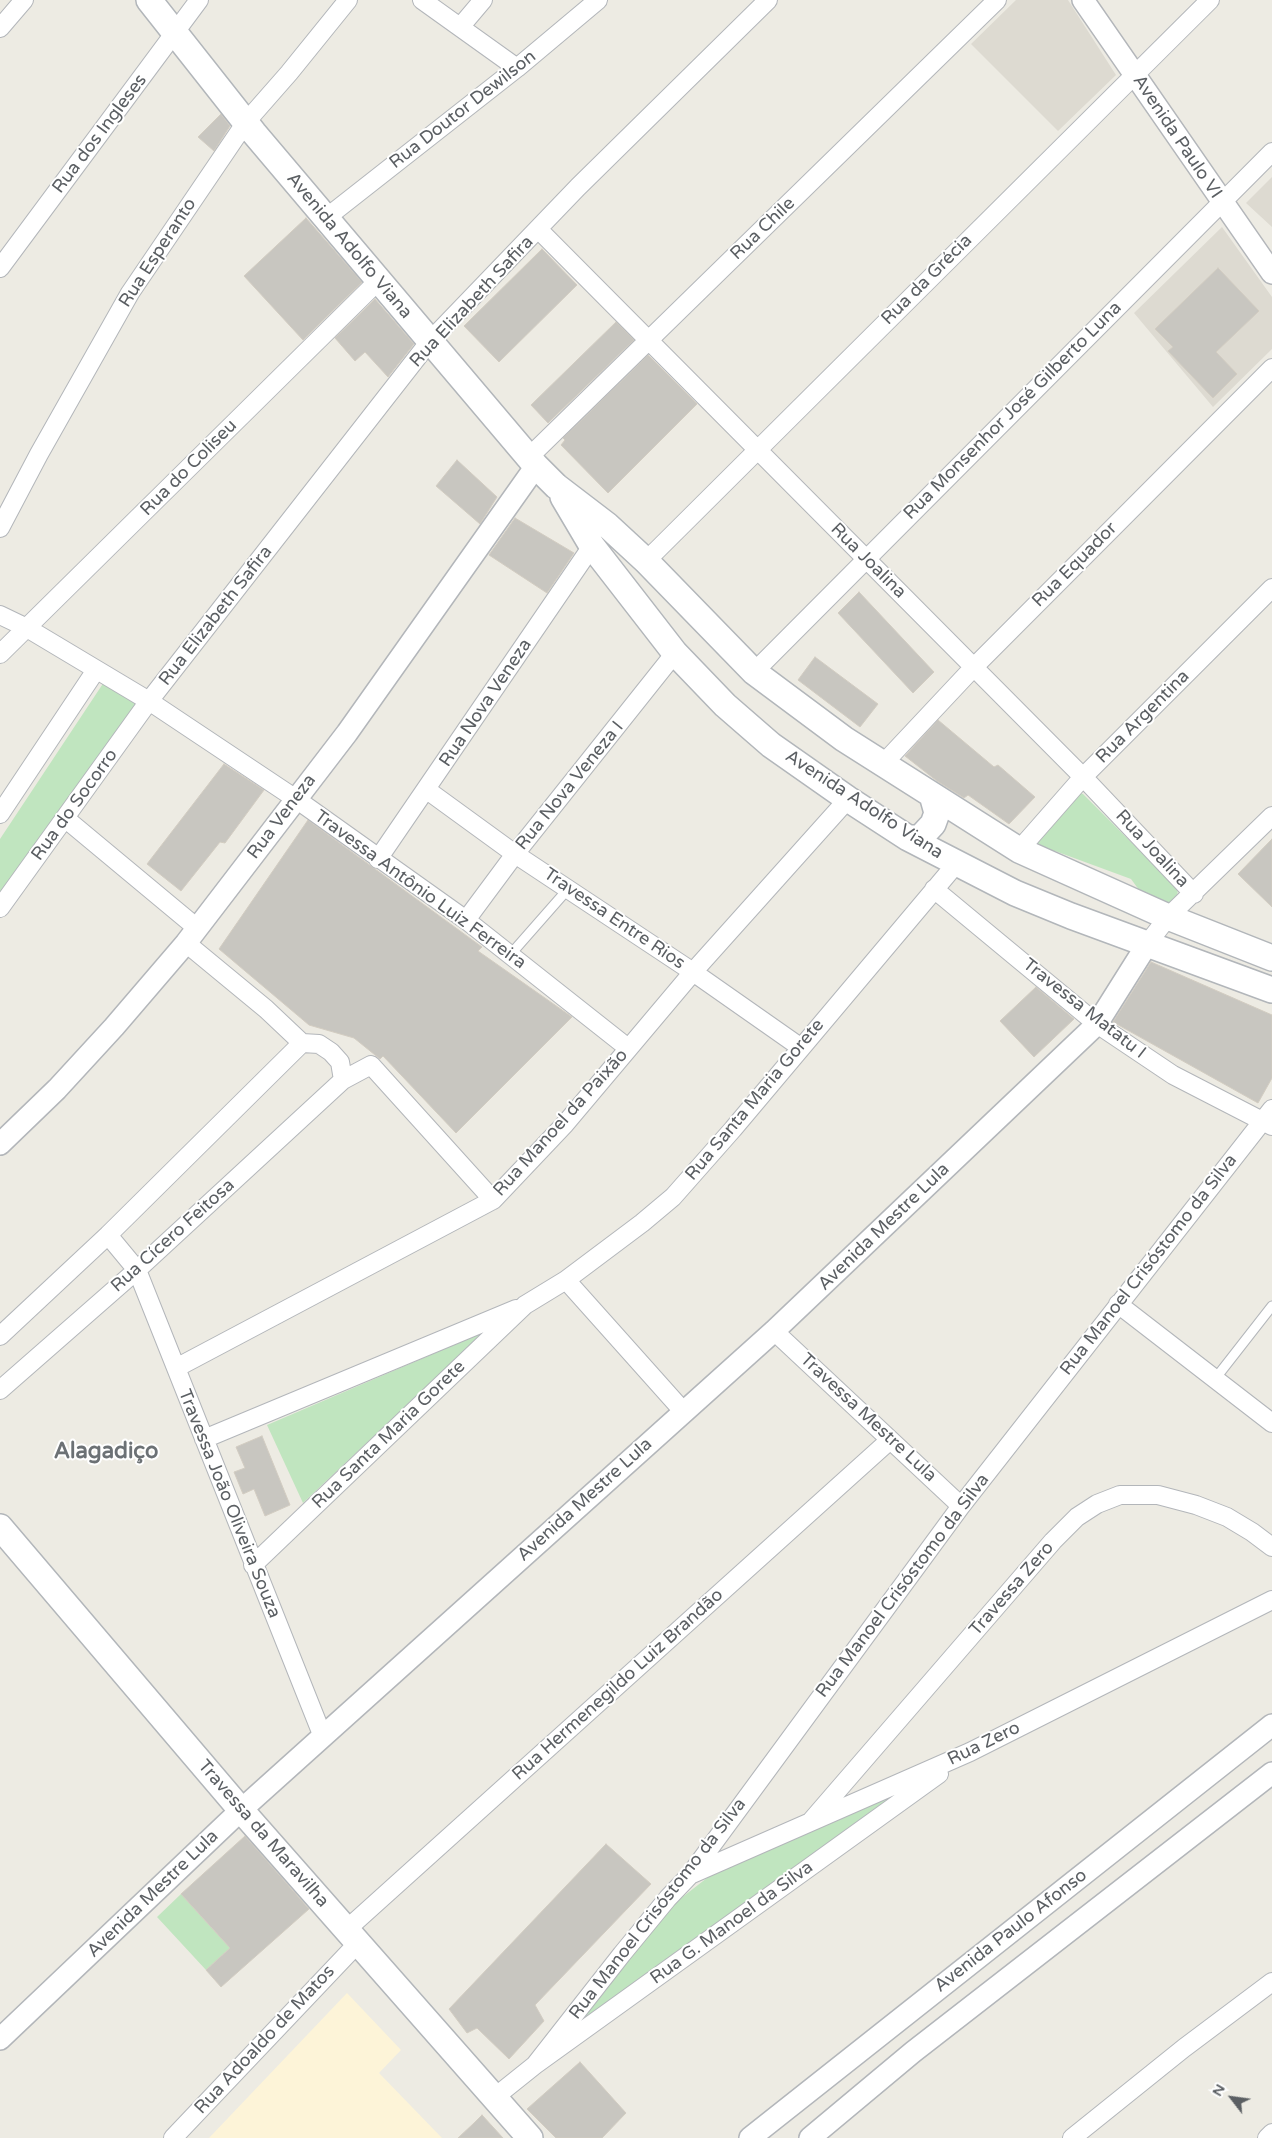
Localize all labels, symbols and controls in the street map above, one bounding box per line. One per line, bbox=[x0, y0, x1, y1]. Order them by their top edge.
street label: Rua Doutor Dewilson bbox=[385, 46, 541, 174]
street label: Rua dos Ingleses bbox=[48, 70, 152, 198]
street label: Avenida Paulo VI bbox=[1128, 71, 1226, 203]
street label: Avenida Adolfo Viana bbox=[282, 169, 416, 323]
street label: Rua Chile bbox=[726, 193, 800, 265]
street label: Rua Esperanto bbox=[115, 194, 201, 312]
street label: Rua da Grécia bbox=[877, 230, 977, 330]
street label: Rua Elizabeth Safira bbox=[406, 232, 538, 372]
street label: Rua Monsenhor José Gilberto Luna bbox=[899, 297, 1127, 525]
street label: Rua do Coliseu bbox=[136, 415, 242, 521]
street label: Rua Equador bbox=[1028, 518, 1122, 612]
street label: Rua Joalina bbox=[826, 519, 910, 603]
street label: Rua Elizabeth Safira bbox=[155, 542, 277, 690]
street label: Rua Nova Veneza bbox=[435, 635, 537, 771]
street label: Rua Argentina bbox=[1092, 666, 1194, 768]
street label: Rua Nova Veneza I bbox=[511, 717, 629, 855]
street label: Rua do Socorro bbox=[27, 745, 123, 865]
street label: Avenida Adolfo Viana bbox=[781, 746, 947, 864]
street label: Rua Veneza bbox=[243, 770, 321, 864]
street label: Travessa Antônio Luiz Ferreira bbox=[310, 806, 530, 974]
street label: Rua Joalina bbox=[1111, 806, 1193, 892]
street label: Travessa Entre Rios bbox=[539, 864, 689, 974]
street label: Travessa Matatu I bbox=[1018, 954, 1150, 1064]
street label: Rua Santa Maria Gorete bbox=[681, 1015, 829, 1185]
street label: Rua Manoel da Paixão bbox=[489, 1045, 633, 1201]
street label: Rua Manoel Crisóstomo da Silva bbox=[1056, 1150, 1242, 1380]
street label: Avenida Mestre Lula bbox=[814, 1159, 954, 1295]
street label: Rua Cícero Feitosa bbox=[107, 1175, 239, 1297]
street label: Travessa Mestre Lula bbox=[795, 1349, 941, 1487]
street label: Rua Santa Maria Gorete bbox=[308, 1356, 470, 1514]
street label: Travessa João Oliveira Souza bbox=[173, 1386, 285, 1622]
street label: Avenida Mestre Lula bbox=[513, 1434, 657, 1566]
district label: Alagadiço bbox=[54, 1439, 158, 1465]
street label: Rua Manoel Crisóstomo da Silva bbox=[812, 1470, 994, 1702]
street label: Travessa Zero bbox=[965, 1538, 1059, 1640]
street label: Rua Hermenegildo Luiz Brandão bbox=[508, 1585, 728, 1785]
street label: Rua Zero bbox=[944, 1717, 1024, 1771]
street label: Travessa da Maravilha bbox=[193, 1756, 333, 1912]
street label: Rua Manoel Crisóstomo da Silva bbox=[565, 1794, 751, 2024]
street label: Avenida Mestre Lula bbox=[83, 1826, 223, 1962]
street label: Rua G. Manoel da Silva bbox=[646, 1857, 818, 1989]
street label: Avenida Paulo Afonso bbox=[930, 1865, 1092, 1997]
street label: Rua Adoaldo de Matos bbox=[190, 1961, 340, 2119]
north arrow bbox=[1207, 2073, 1257, 2123]
text: N bbox=[1208, 2081, 1229, 2099]

